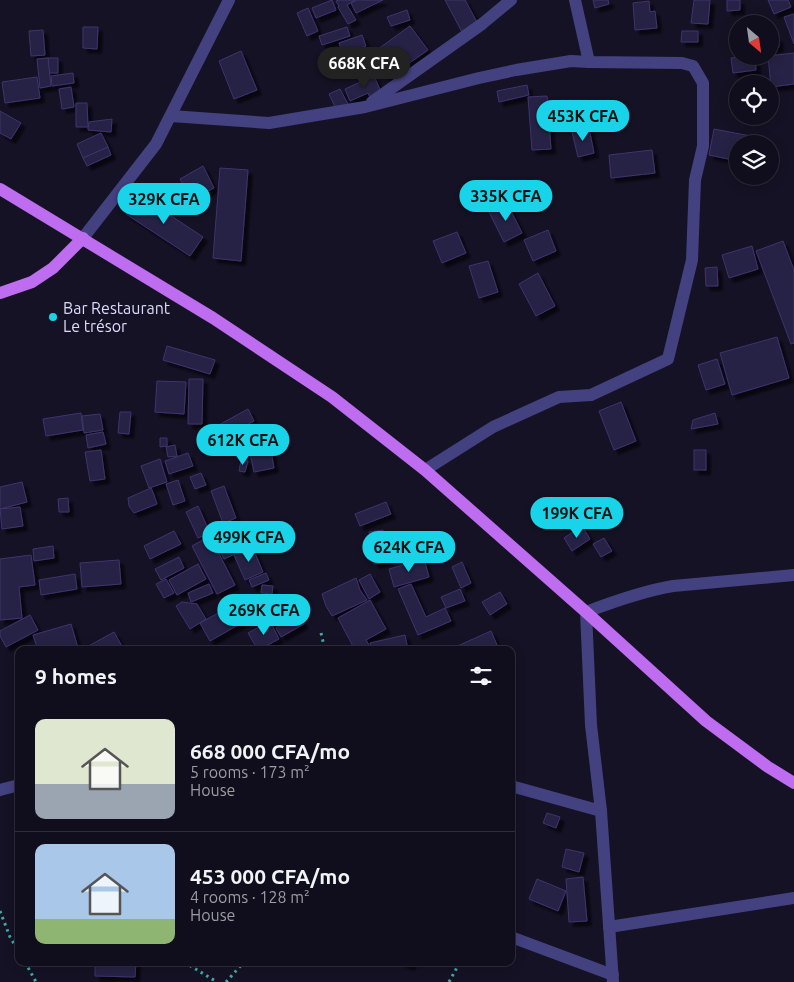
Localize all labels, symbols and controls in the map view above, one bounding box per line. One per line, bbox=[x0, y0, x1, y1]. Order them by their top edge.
north arrow bbox=[729, 15, 779, 65]
map controls bbox=[729, 15, 779, 185]
pin: 668K CFA bbox=[312, 46, 416, 89]
text: 668K CFA bbox=[328, 54, 400, 72]
button: locate bbox=[729, 75, 779, 125]
pin: 453K CFA bbox=[531, 100, 635, 142]
text: 453K CFA bbox=[547, 107, 619, 125]
button: layers bbox=[729, 135, 779, 185]
pin: 335K CFA bbox=[454, 180, 558, 222]
pin: 329K CFA bbox=[112, 182, 216, 225]
text: 335K CFA bbox=[470, 187, 542, 205]
text: 329K CFA bbox=[128, 190, 200, 208]
place label: Bar Restaurant Le trésor bbox=[63, 299, 171, 335]
marker: Bar Restaurant Le trésor bbox=[47, 311, 59, 323]
pin: 612K CFA bbox=[191, 424, 295, 466]
text: 612K CFA bbox=[207, 431, 279, 449]
pin: 199K CFA bbox=[525, 496, 629, 539]
text: 199K CFA bbox=[541, 504, 613, 522]
pin: 499K CFA bbox=[197, 520, 301, 563]
text: 499K CFA bbox=[213, 528, 285, 546]
pin: 624K CFA bbox=[357, 530, 461, 573]
text: 624K CFA bbox=[373, 538, 445, 556]
pin: 269K CFA bbox=[212, 594, 316, 636]
text: 269K CFA bbox=[228, 601, 300, 619]
icon: filters bbox=[467, 662, 495, 690]
text: 9 homes bbox=[35, 664, 117, 688]
icon: home bbox=[75, 739, 135, 799]
text: 668 000 CFA/mo bbox=[190, 739, 350, 763]
text: 5 rooms · 173 m² bbox=[190, 763, 310, 781]
text: House bbox=[190, 781, 235, 799]
icon: home bbox=[75, 864, 135, 924]
text: 453 000 CFA/mo bbox=[190, 864, 350, 888]
text: 4 rooms · 128 m² bbox=[190, 888, 310, 906]
text: House bbox=[190, 906, 235, 924]

